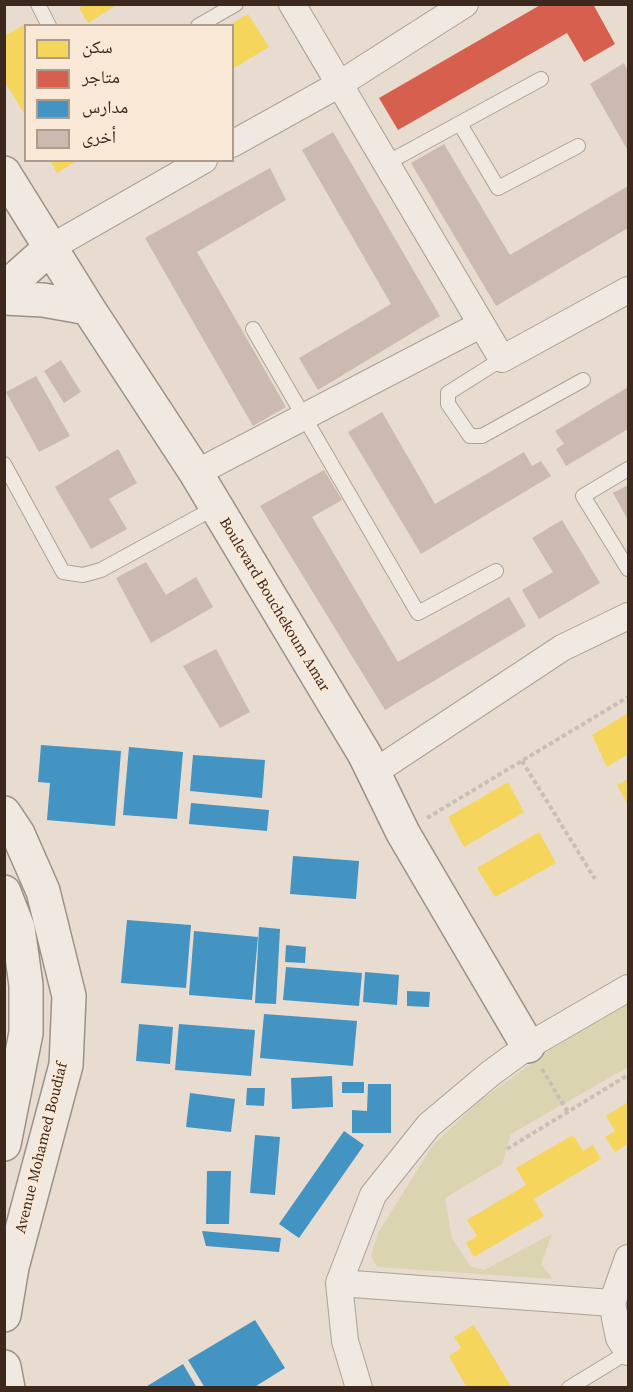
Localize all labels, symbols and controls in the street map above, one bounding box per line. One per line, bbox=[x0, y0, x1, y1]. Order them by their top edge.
legend bbox=[24, 24, 234, 162]
text: سكن bbox=[82, 34, 113, 59]
text: متاجر bbox=[82, 64, 120, 89]
text: مدارس bbox=[82, 94, 128, 119]
text: أخرى bbox=[82, 124, 116, 149]
street label: Boulevard Bouchekoum Amar bbox=[215, 515, 333, 695]
street label: Avenue Mohamed Boudiaf bbox=[12, 1061, 72, 1235]

